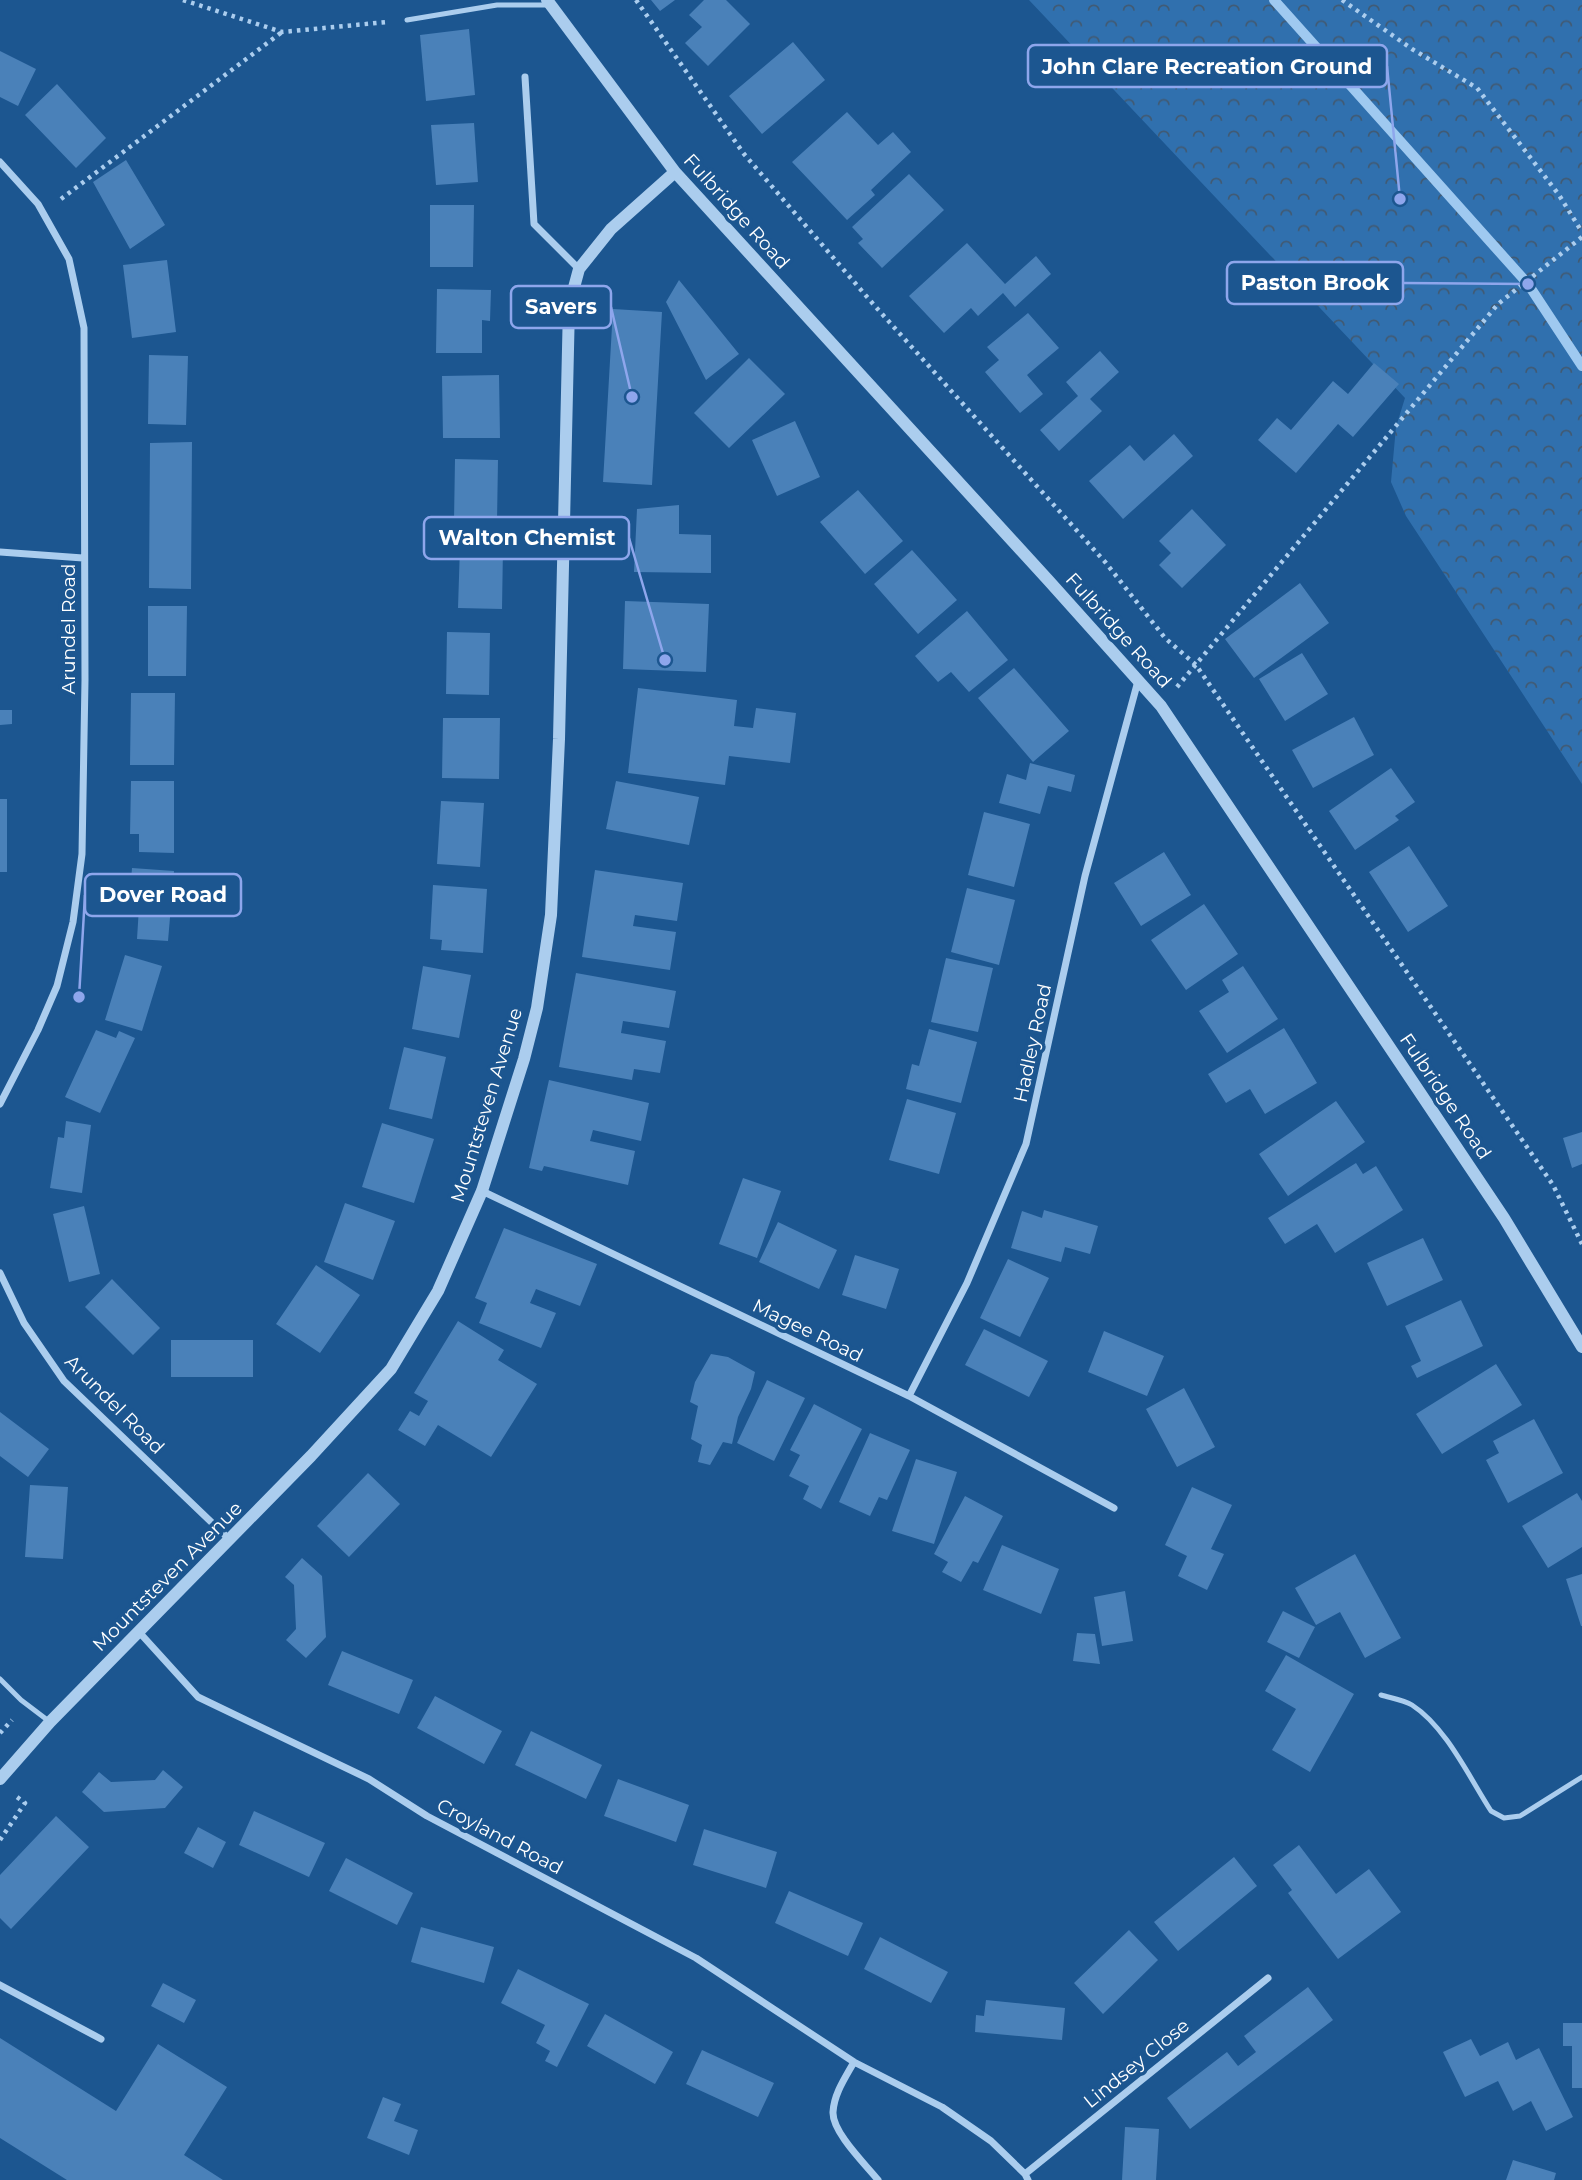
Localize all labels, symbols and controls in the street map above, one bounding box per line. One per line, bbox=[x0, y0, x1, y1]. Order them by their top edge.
callout: John Clare Recreation Ground bbox=[1028, 45, 1387, 87]
text: John Clare Recreation Ground bbox=[1041, 54, 1372, 79]
street label: Fulbridge Road bbox=[679, 149, 794, 274]
callout: Paston Brook bbox=[1227, 262, 1403, 304]
text: Paston Brook bbox=[1241, 270, 1389, 295]
callout: Savers bbox=[511, 286, 611, 328]
text: Savers bbox=[525, 294, 597, 319]
callout: Walton Chemist bbox=[424, 517, 629, 559]
text: Walton Chemist bbox=[438, 525, 616, 550]
street label: Arundel Road bbox=[57, 564, 80, 694]
street label: Fulbridge Road bbox=[1061, 568, 1176, 693]
callout: Dover Road bbox=[85, 874, 241, 916]
text: Dover Road bbox=[99, 882, 227, 907]
street label: Hadley Road bbox=[1009, 982, 1056, 1105]
street label: Mountsteven Avenue bbox=[446, 1005, 527, 1205]
street label: Fulbridge Road bbox=[1395, 1029, 1496, 1164]
street label: Magee Road bbox=[749, 1294, 867, 1367]
street label: Arundel Road bbox=[60, 1350, 169, 1459]
street label: Mountsteven Avenue bbox=[88, 1497, 247, 1656]
street label: Croyland Road bbox=[433, 1794, 567, 1879]
street label: Lindsey Close bbox=[1079, 2014, 1194, 2113]

